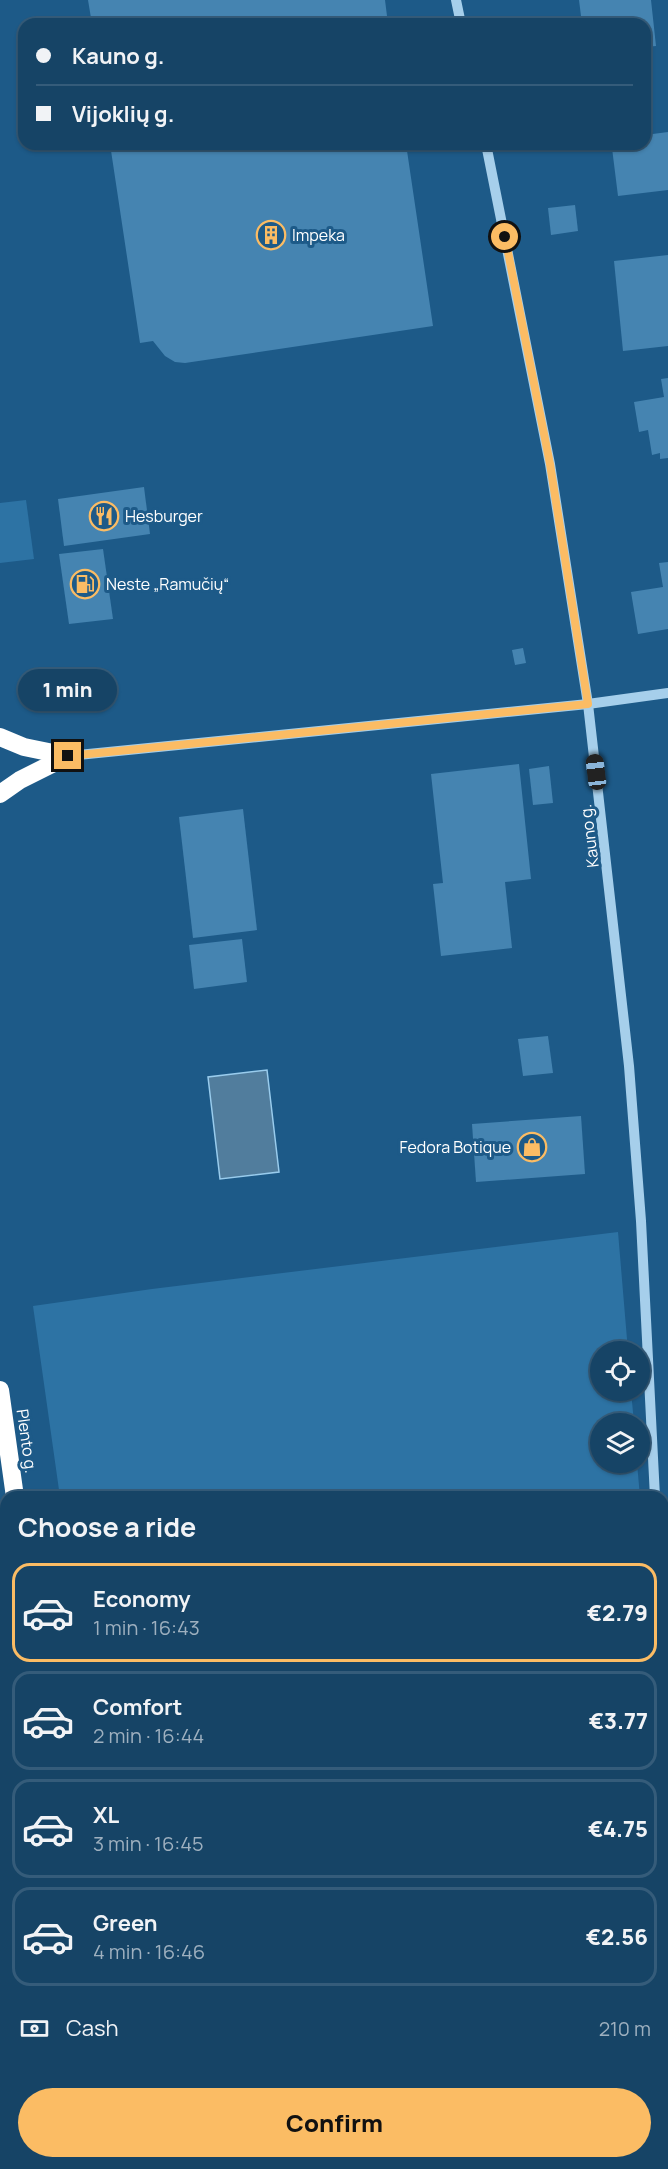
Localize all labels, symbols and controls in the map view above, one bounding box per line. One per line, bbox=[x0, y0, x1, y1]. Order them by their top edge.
text: Kauno g. bbox=[72, 41, 164, 71]
text: Vijoklių g. bbox=[72, 99, 174, 129]
building icon: Impeka bbox=[255, 219, 287, 251]
route start bbox=[491, 223, 518, 250]
place label: Impeka bbox=[292, 224, 345, 246]
restaurant icon: Hesburger bbox=[88, 500, 120, 532]
place label: Hesburger bbox=[125, 505, 203, 527]
fuel station icon: Neste „Ramučių“ bbox=[69, 568, 101, 600]
place label: Neste „Ramučių“ bbox=[106, 573, 229, 595]
callout: 1 min bbox=[19, 669, 118, 711]
text: 1 min bbox=[42, 676, 93, 703]
route end bbox=[54, 742, 81, 769]
car bbox=[585, 753, 607, 791]
street label: Kauno g. bbox=[574, 803, 604, 869]
shop icon: Fedora Botique bbox=[516, 1131, 548, 1163]
place label: Fedora Botique bbox=[400, 1136, 511, 1158]
map controls bbox=[590, 1341, 650, 1473]
button: locate bbox=[590, 1341, 650, 1401]
street label: Plento g. bbox=[12, 1408, 42, 1474]
button: layers bbox=[590, 1413, 650, 1473]
text: Choose a ride bbox=[18, 1508, 196, 1545]
text: Economy bbox=[93, 1584, 191, 1614]
icon: car bbox=[21, 1586, 75, 1640]
text: €2.79 bbox=[587, 1598, 648, 1628]
text: 1 min · 16:43 bbox=[93, 1614, 200, 1641]
text: Comfort bbox=[93, 1692, 182, 1722]
icon: car bbox=[21, 1694, 75, 1748]
text: €3.77 bbox=[589, 1706, 648, 1736]
text: 2 min · 16:44 bbox=[93, 1722, 204, 1749]
text: XL bbox=[93, 1800, 119, 1830]
icon: car bbox=[21, 1802, 75, 1856]
text: €4.75 bbox=[588, 1814, 648, 1844]
text: 3 min · 16:45 bbox=[93, 1830, 204, 1857]
text: Green bbox=[93, 1908, 158, 1938]
icon: car bbox=[21, 1910, 75, 1964]
text: €2.56 bbox=[586, 1922, 648, 1952]
text: 4 min · 16:46 bbox=[93, 1938, 205, 1965]
icon: cash bbox=[18, 2012, 51, 2045]
text: Cash bbox=[66, 2013, 119, 2043]
text: 210 m bbox=[599, 2015, 651, 2042]
button: Confirm bbox=[18, 2088, 651, 2157]

